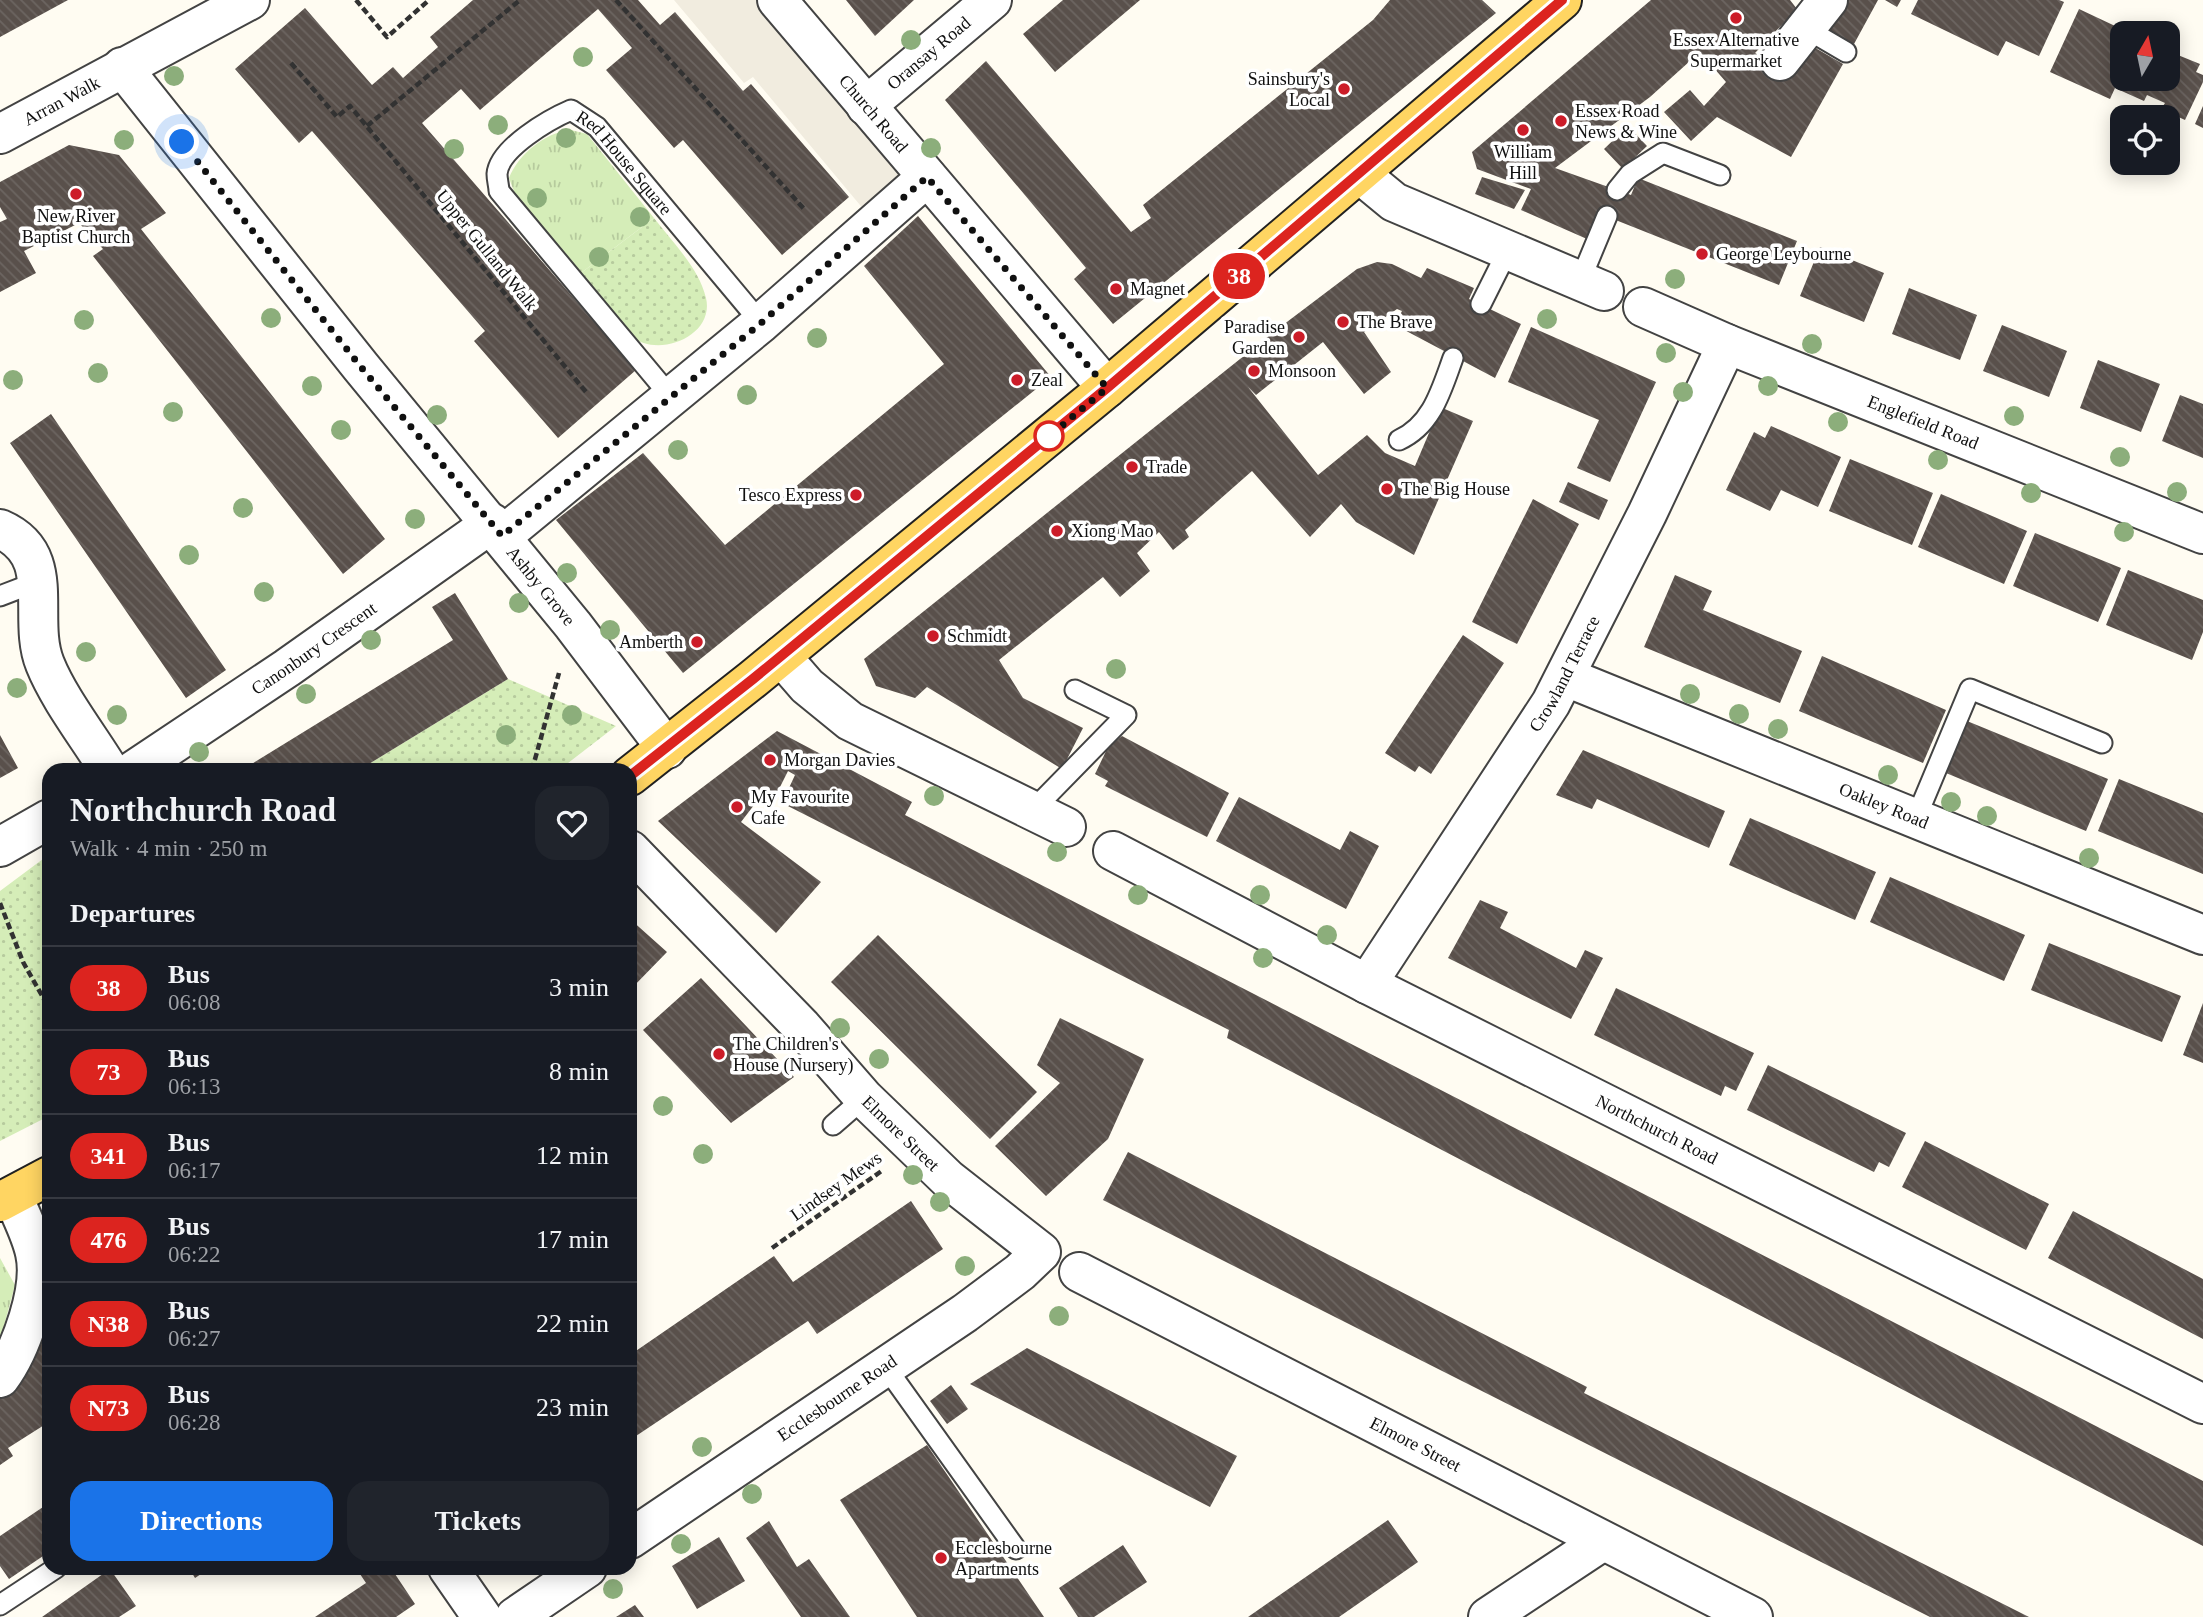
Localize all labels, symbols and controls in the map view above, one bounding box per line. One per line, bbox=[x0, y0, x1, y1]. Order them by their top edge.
marker: Essex Alternative Supermarket bbox=[1728, 10, 1744, 26]
street label: Oransay Road bbox=[883, 13, 974, 94]
north arrow bbox=[2110, 21, 2180, 91]
map controls bbox=[2110, 21, 2180, 175]
place label: Essex Alternative Supermarket bbox=[1673, 30, 1799, 71]
place label: Sainsbury's Local bbox=[1248, 69, 1330, 110]
street label: Church Road bbox=[835, 71, 912, 156]
street label: Arran Walk bbox=[20, 72, 103, 130]
marker: Sainsbury's Local bbox=[1336, 81, 1352, 97]
place label: Essex Road News & Wine bbox=[1575, 101, 1677, 142]
button: locate bbox=[2110, 105, 2180, 175]
street label: Red House Square bbox=[573, 106, 676, 219]
marker: Essex Road News & Wine bbox=[1553, 113, 1569, 129]
marker: William Hill bbox=[1515, 122, 1531, 138]
your location bbox=[164, 124, 199, 159]
place label: William Hill bbox=[1494, 142, 1552, 183]
marker: New River Baptist Church bbox=[68, 186, 84, 202]
street label: Upper Gulland Walk bbox=[432, 186, 542, 314]
place label: New River Baptist Church bbox=[22, 206, 130, 247]
place label: George Leybourne bbox=[1716, 244, 1851, 264]
marker: George Leybourne bbox=[1694, 246, 1710, 262]
line badge: 38 bbox=[1208, 253, 1270, 299]
text: 38 bbox=[1227, 263, 1251, 289]
place label: Magnet bbox=[1130, 279, 1185, 299]
marker: Magnet bbox=[1108, 281, 1124, 297]
place label: The Brave bbox=[1357, 312, 1432, 332]
marker: The Brave bbox=[1335, 314, 1351, 330]
place label: Paradise Garden bbox=[1224, 317, 1285, 358]
marker: Paradise Garden bbox=[1291, 329, 1307, 345]
place label: Monsoon bbox=[1268, 361, 1336, 381]
marker: Monsoon bbox=[1246, 363, 1262, 379]
place label: Zeal bbox=[1031, 370, 1063, 390]
marker: Zeal bbox=[1009, 372, 1025, 388]
street label: Englefield Road bbox=[1865, 391, 1981, 453]
unlabelled marker bbox=[1034, 421, 1064, 451]
place label: Trade bbox=[1146, 457, 1187, 477]
marker: Trade bbox=[1124, 459, 1140, 475]
place label: The Big House bbox=[1401, 479, 1510, 499]
marker: The Big House bbox=[1379, 481, 1395, 497]
place label: Tesco Express bbox=[739, 485, 842, 505]
marker: Tesco Express bbox=[848, 487, 864, 503]
place label: Xiong Mao bbox=[1071, 521, 1154, 541]
marker: Xiong Mao bbox=[1049, 523, 1065, 539]
street label: Ashby Grove bbox=[503, 542, 579, 630]
street label: Canonbury Crescent bbox=[248, 598, 380, 699]
street label: Crowland Terrace bbox=[1525, 612, 1604, 736]
place label: Schmidt bbox=[947, 626, 1007, 646]
marker: Schmidt bbox=[925, 628, 941, 644]
place label: Amberth bbox=[619, 632, 683, 652]
marker: Amberth bbox=[689, 634, 705, 650]
place label: Morgan Davies bbox=[784, 750, 895, 770]
marker: Morgan Davies bbox=[762, 752, 778, 768]
street label: Oakley Road bbox=[1836, 779, 1931, 833]
button: heart bbox=[535, 786, 609, 860]
place label: My Favourite Cafe bbox=[751, 787, 850, 828]
text: Northchurch Road bbox=[70, 792, 336, 828]
marker: My Favourite Cafe bbox=[729, 799, 745, 815]
text: Walk · 4 min · 250 m bbox=[70, 836, 267, 861]
text: Departures bbox=[70, 899, 195, 928]
text: Bus bbox=[168, 960, 210, 989]
text: 3 min bbox=[549, 973, 609, 1002]
text: 38 bbox=[97, 975, 121, 1001]
text: 06:08 bbox=[168, 990, 220, 1015]
place label: The Children's House (Nursery) bbox=[733, 1034, 853, 1076]
text: Bus bbox=[168, 1044, 210, 1073]
marker: The Children's House (Nursery) bbox=[711, 1046, 727, 1062]
text: 8 min bbox=[549, 1057, 609, 1086]
text: 73 bbox=[97, 1059, 121, 1085]
text: 06:13 bbox=[168, 1074, 220, 1099]
street label: Northchurch Road bbox=[1593, 1091, 1721, 1168]
street label: Elmore Street bbox=[858, 1092, 943, 1175]
text: Bus bbox=[168, 1128, 210, 1157]
text: 12 min bbox=[536, 1141, 609, 1170]
text: 341 bbox=[91, 1143, 127, 1169]
street label: Lindsey Mews bbox=[787, 1147, 885, 1225]
text: 06:17 bbox=[168, 1158, 220, 1183]
text: Bus bbox=[168, 1212, 210, 1241]
text: 17 min bbox=[536, 1225, 609, 1254]
text: 476 bbox=[91, 1227, 127, 1253]
text: 06:22 bbox=[168, 1242, 220, 1267]
text: Bus bbox=[168, 1296, 210, 1325]
text: 22 min bbox=[536, 1309, 609, 1338]
text: N38 bbox=[88, 1311, 129, 1337]
text: 06:27 bbox=[168, 1326, 220, 1351]
street label: Ecclesbourne Road bbox=[774, 1351, 900, 1445]
text: Bus bbox=[168, 1380, 210, 1409]
text: 23 min bbox=[536, 1393, 609, 1422]
text: N73 bbox=[88, 1395, 129, 1421]
text: 06:28 bbox=[168, 1410, 220, 1435]
street label: Elmore Street bbox=[1367, 1413, 1464, 1476]
button: Directions bbox=[70, 1481, 333, 1561]
button: Tickets bbox=[347, 1481, 609, 1561]
place label: Ecclesbourne Apartments bbox=[955, 1538, 1052, 1579]
marker: Ecclesbourne Apartments bbox=[933, 1550, 949, 1566]

